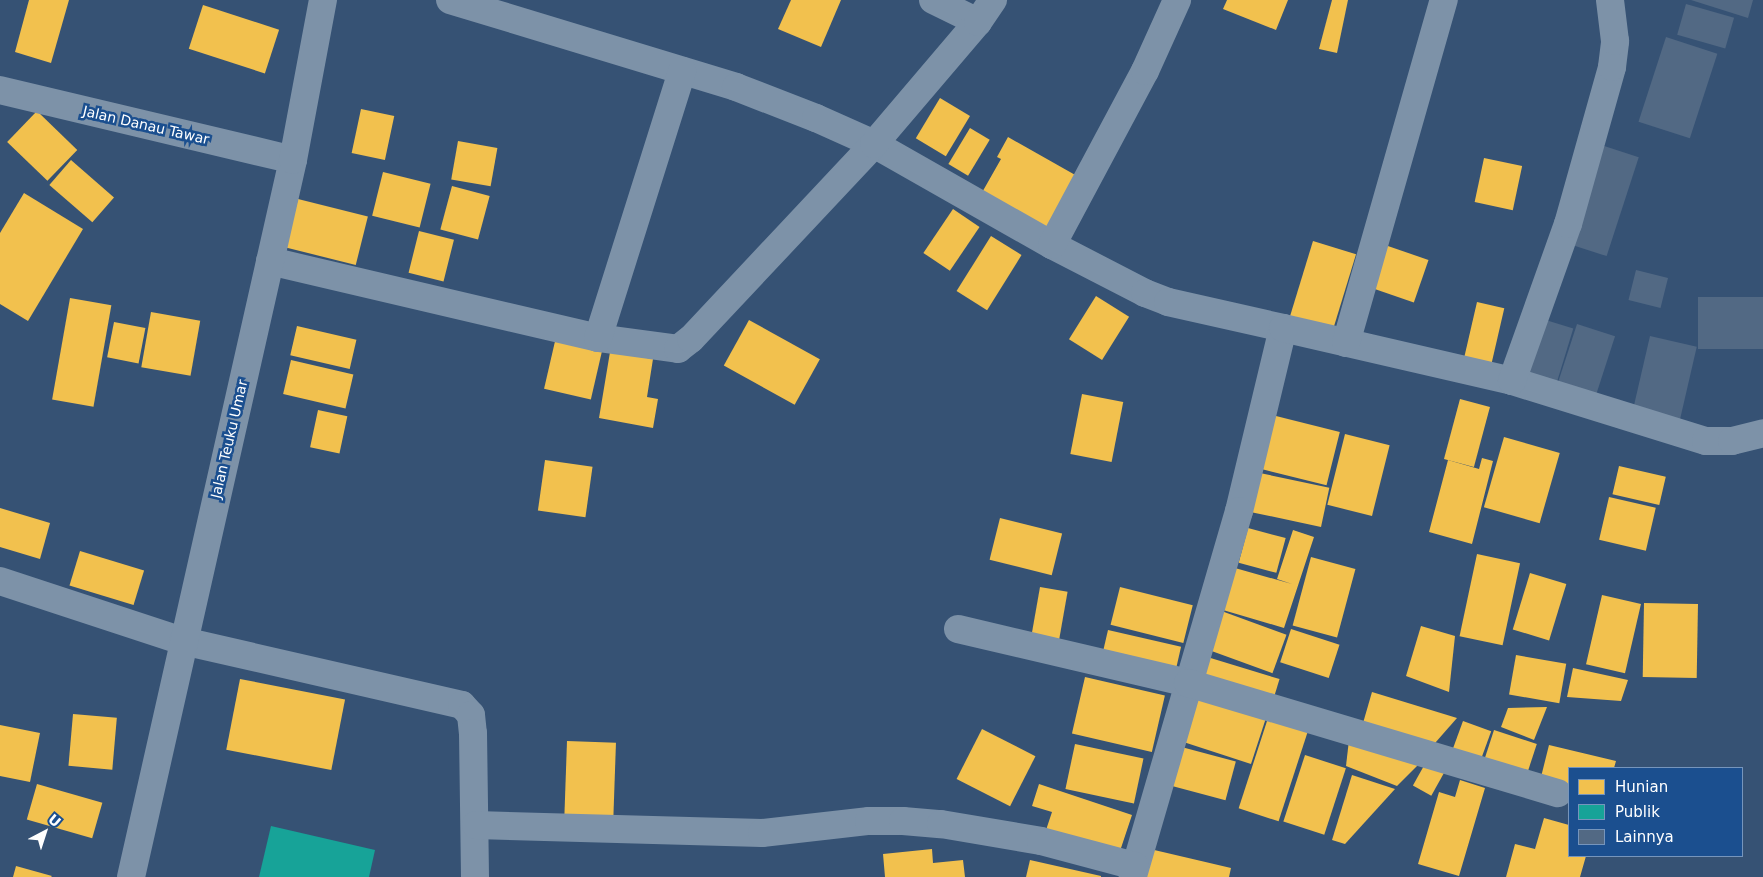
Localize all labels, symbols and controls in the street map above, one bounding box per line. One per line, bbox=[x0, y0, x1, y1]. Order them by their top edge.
street label: Jalan Danau Tawar bbox=[81, 102, 211, 148]
street label: Jalan Teuku Umar bbox=[207, 378, 251, 500]
legend bbox=[1568, 767, 1743, 857]
text: Hunian bbox=[1615, 778, 1668, 796]
text: Publik bbox=[1615, 803, 1660, 821]
north arrow bbox=[20, 807, 70, 857]
text: U bbox=[45, 811, 64, 830]
text: Lainnya bbox=[1615, 828, 1674, 846]

